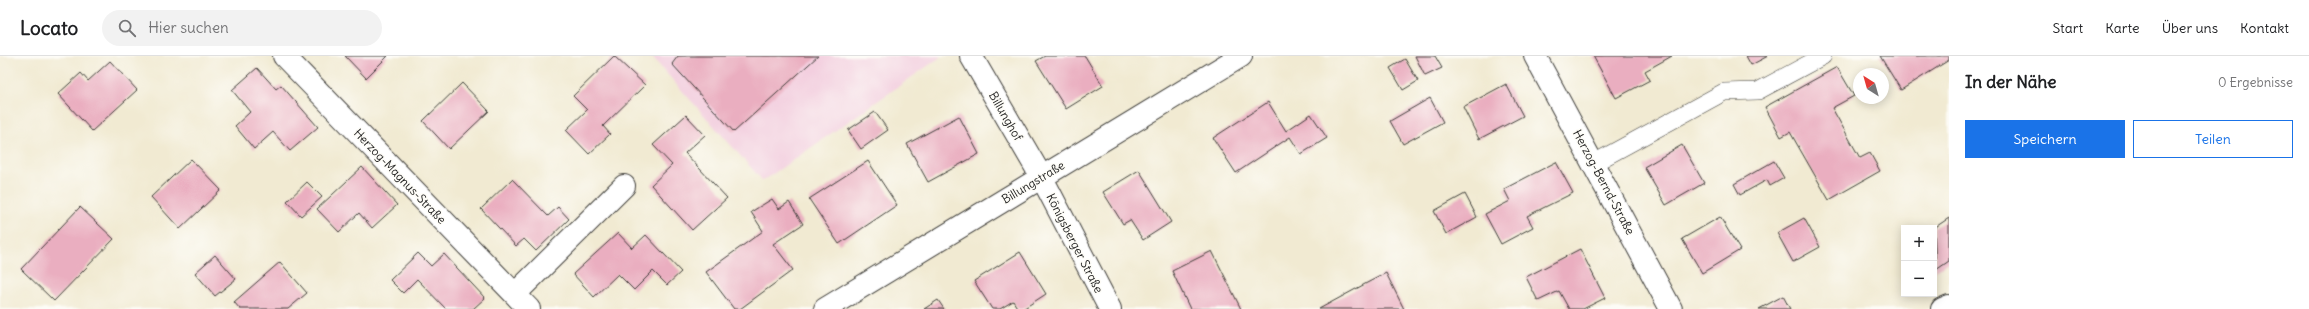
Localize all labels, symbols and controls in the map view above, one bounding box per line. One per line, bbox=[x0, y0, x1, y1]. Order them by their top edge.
search box bbox=[102, 10, 382, 46]
text: Locato bbox=[20, 16, 78, 40]
icon: search bbox=[116, 17, 138, 39]
text: Hier suchen bbox=[148, 18, 229, 37]
text: Start bbox=[2053, 19, 2083, 37]
text: Karte bbox=[2105, 19, 2140, 37]
text: Über uns bbox=[2162, 19, 2218, 37]
text: Kontakt bbox=[2240, 19, 2289, 37]
north arrow bbox=[1853, 68, 1889, 104]
text: In der Nähe bbox=[1965, 71, 2057, 93]
text: 0 Ergebnisse bbox=[2218, 74, 2293, 91]
street label: Billunghof bbox=[986, 89, 1027, 144]
button: Speichern bbox=[1965, 120, 2125, 158]
button: Teilen bbox=[2133, 120, 2293, 158]
street label: Herzog-Magnus-Straße bbox=[351, 125, 449, 227]
street label: Herzog-Bernd-Straße bbox=[1570, 127, 1638, 237]
street label: Billungstraße bbox=[999, 157, 1067, 207]
street label: Königsberger Straße bbox=[1043, 191, 1107, 295]
map controls bbox=[1901, 225, 1937, 297]
button: + bbox=[1901, 225, 1937, 261]
button: − bbox=[1901, 261, 1937, 297]

